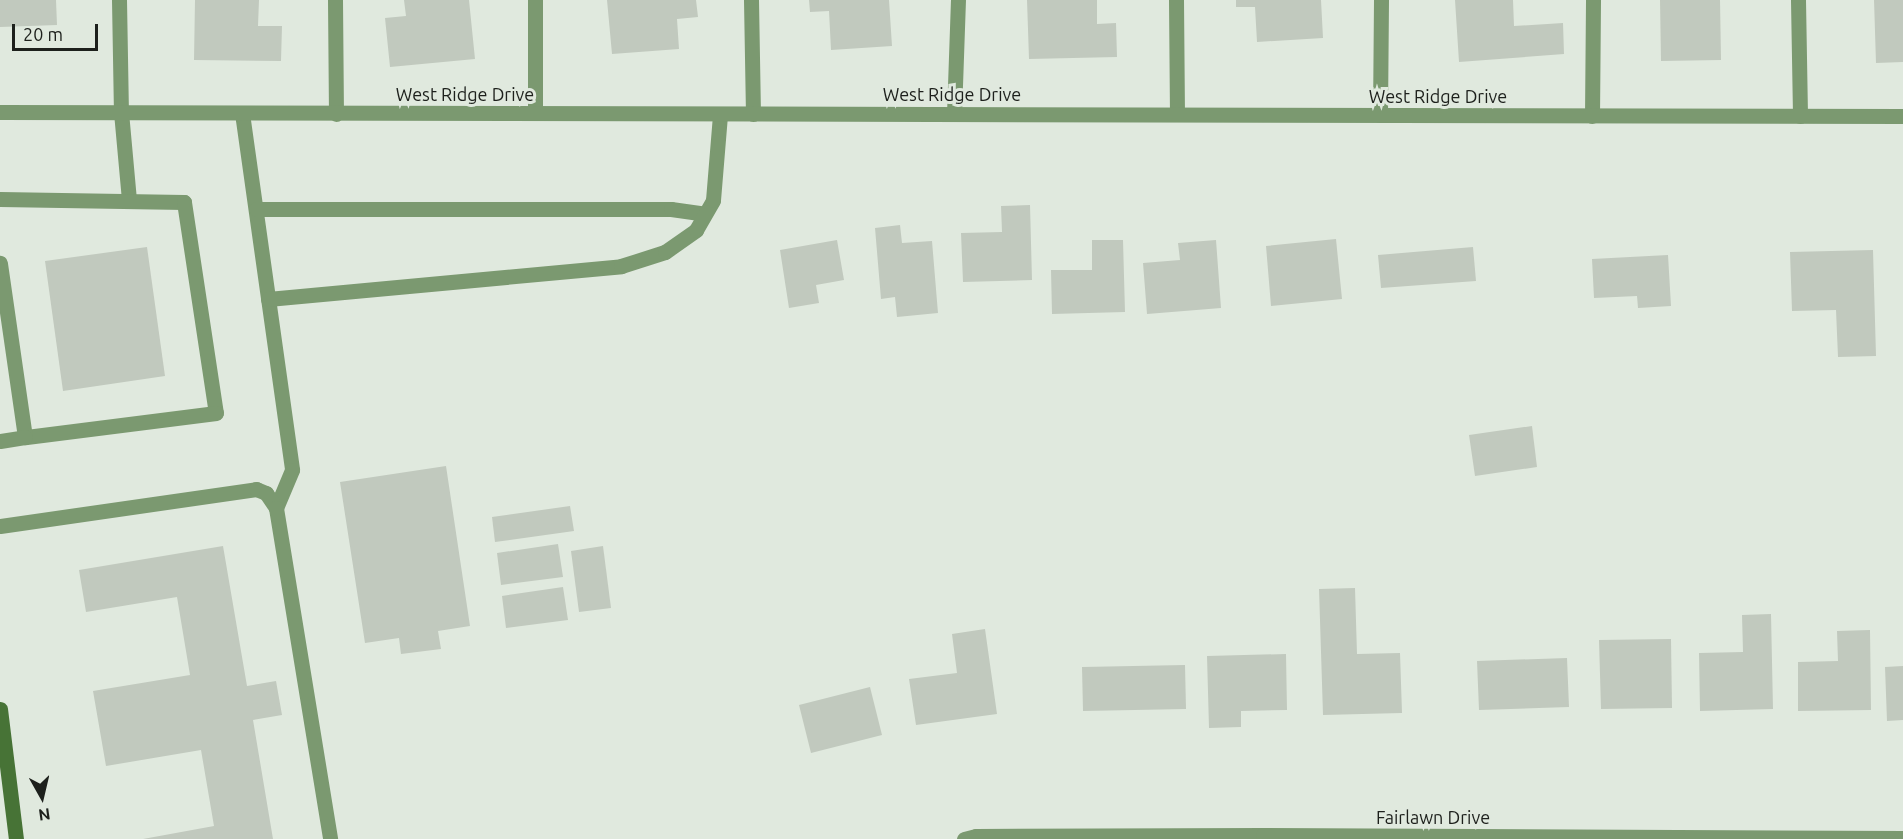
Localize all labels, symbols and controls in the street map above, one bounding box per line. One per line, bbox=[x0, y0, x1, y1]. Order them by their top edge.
scale bar bbox=[15, 12, 100, 50]
text: 20 m bbox=[23, 24, 63, 44]
street label: West Ridge Drive bbox=[396, 83, 534, 105]
street label: West Ridge Drive bbox=[883, 83, 1021, 105]
street label: West Ridge Drive bbox=[1369, 85, 1507, 107]
north arrow bbox=[12, 767, 72, 827]
text: N bbox=[37, 805, 52, 825]
street label: Fairlawn Drive bbox=[1376, 806, 1490, 828]

